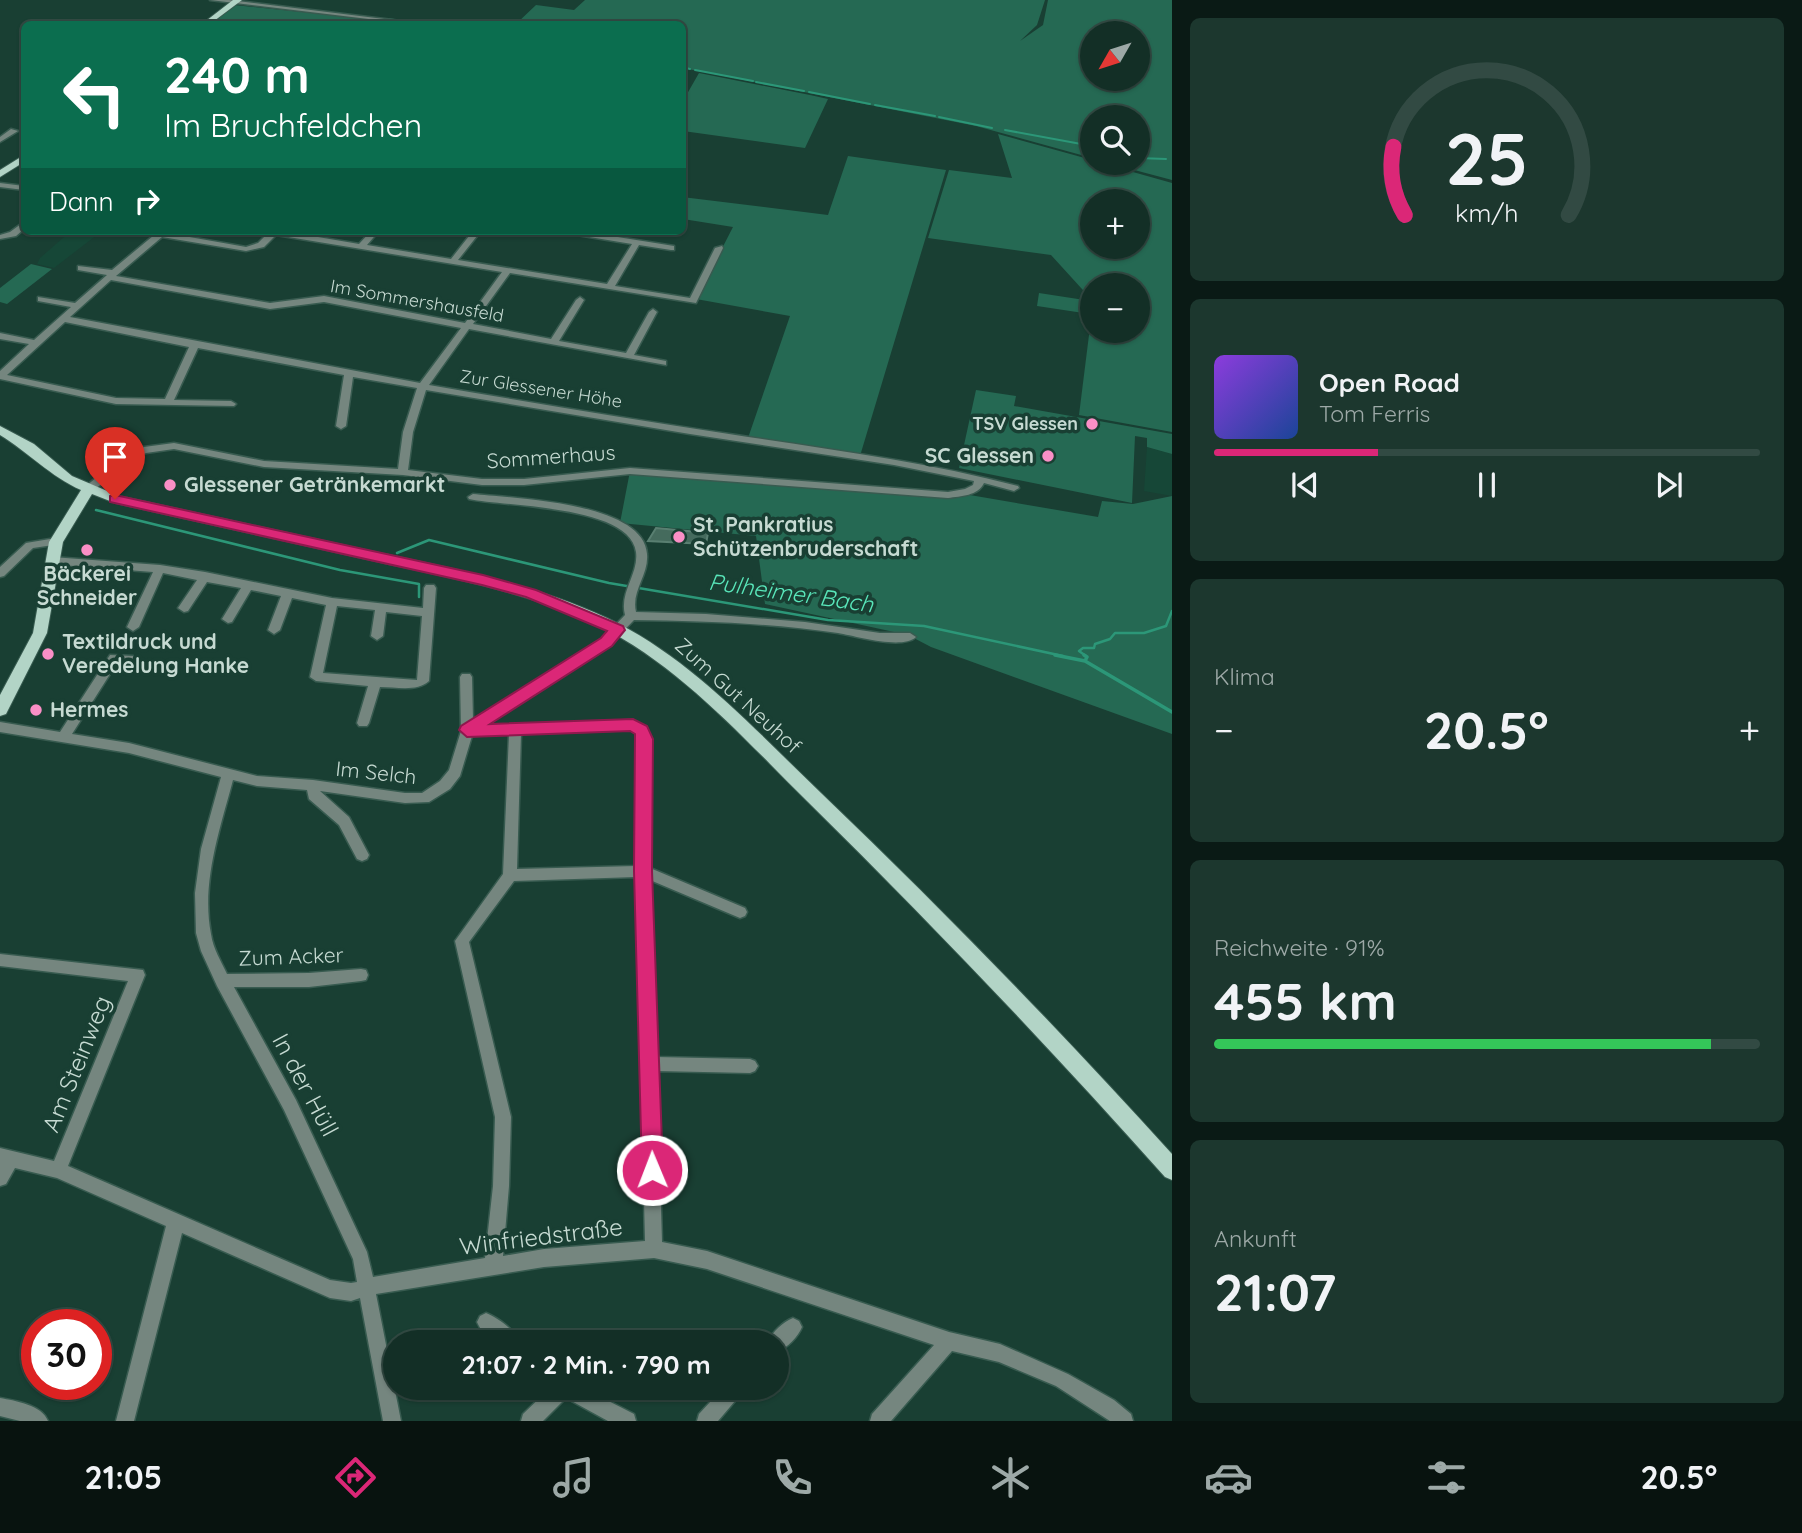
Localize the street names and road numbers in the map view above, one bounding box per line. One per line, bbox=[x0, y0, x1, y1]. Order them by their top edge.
street label: Im Sommershausfeld bbox=[329, 274, 506, 327]
street label: Zur Glessener Höhe bbox=[458, 364, 624, 413]
street label: Sommerhaus bbox=[486, 439, 616, 473]
street label: Zum Gut Neuhof bbox=[670, 632, 807, 759]
street label: Im Selch bbox=[334, 755, 418, 789]
street label: Zum Acker bbox=[238, 941, 344, 971]
street label: Am Steinweg bbox=[35, 991, 117, 1136]
street label: In der Hüll bbox=[266, 1028, 345, 1141]
street label: Winfriedstraße bbox=[458, 1211, 624, 1261]

